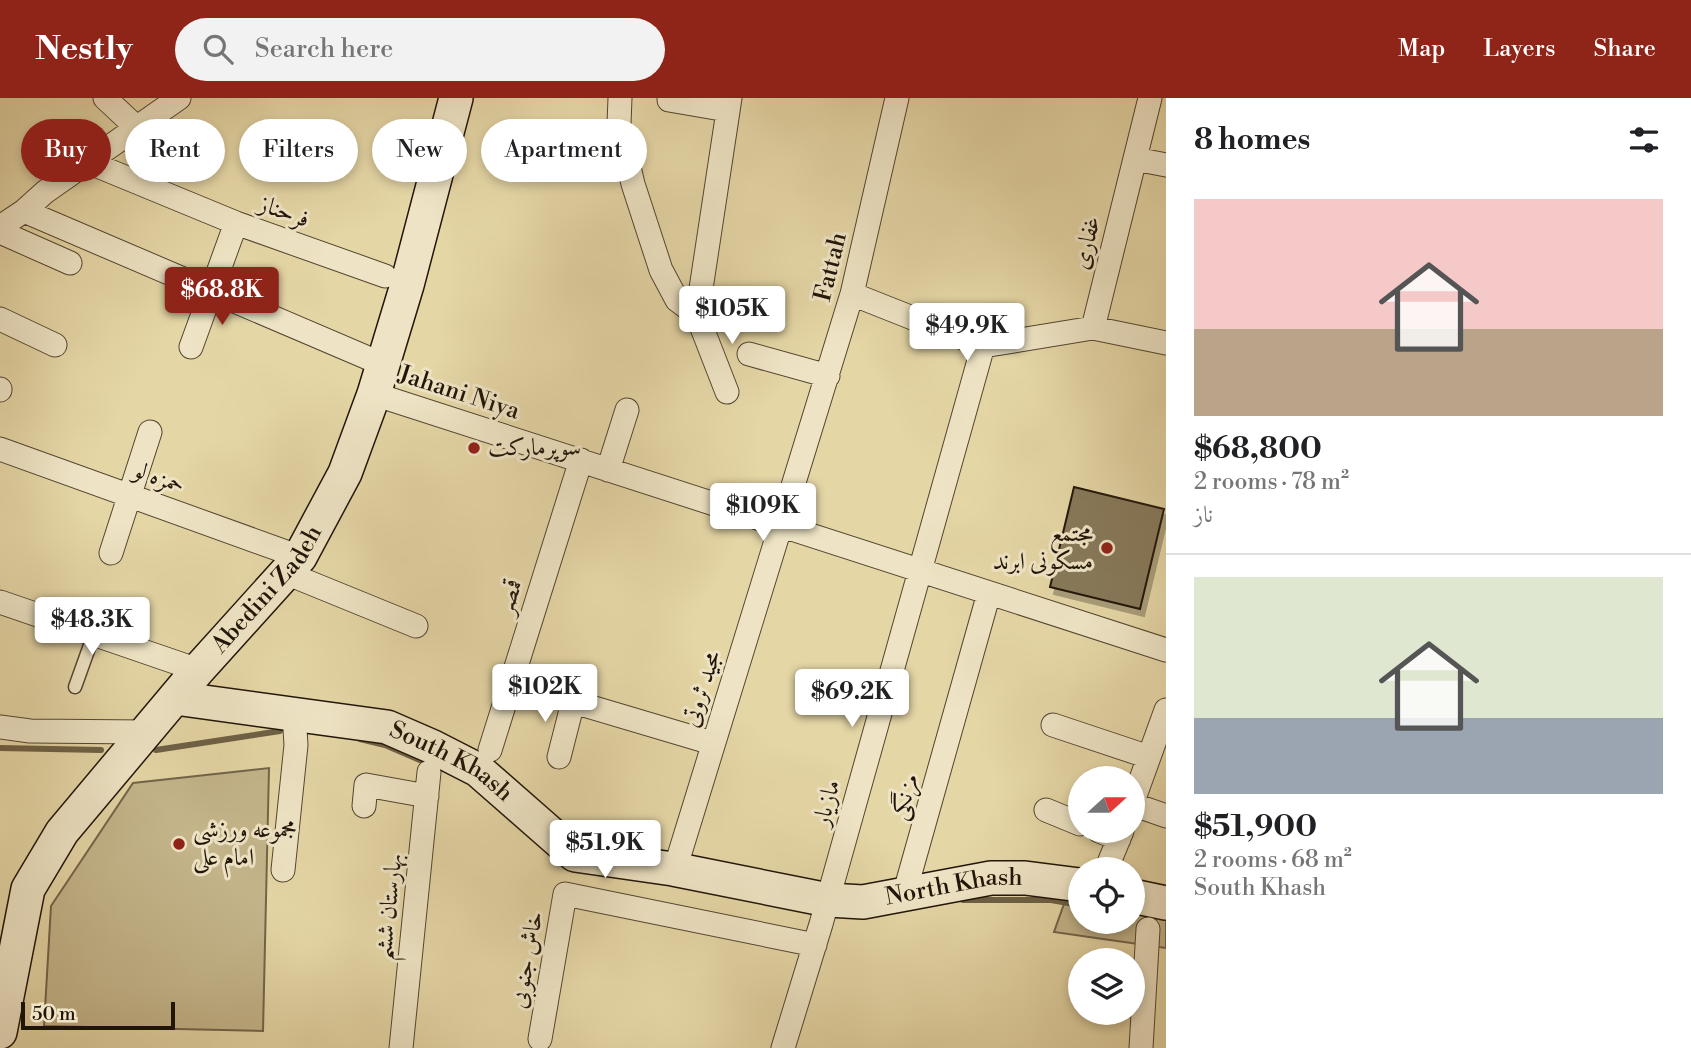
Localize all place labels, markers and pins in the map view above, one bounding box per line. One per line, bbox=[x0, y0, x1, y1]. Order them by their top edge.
pin: $68.8K bbox=[165, 268, 279, 327]
pin: $105K bbox=[683, 286, 781, 346]
pin: $49.9K bbox=[910, 303, 1024, 363]
place label: سوپرمارکت bbox=[488, 433, 581, 463]
marker: سوپرمارکت bbox=[466, 440, 482, 456]
pin: $109K bbox=[714, 484, 812, 543]
place label: مجتمع مسکونی ابرند bbox=[993, 519, 1093, 577]
marker: مجتمع مسکونی ابرند bbox=[1099, 540, 1115, 556]
pin: $48.3K bbox=[35, 598, 149, 657]
pin: $102K bbox=[496, 664, 594, 724]
pin: $69.2K bbox=[795, 670, 909, 729]
place label: مجموعه ورزشی امام علی bbox=[193, 815, 297, 878]
pin: $51.9K bbox=[548, 820, 662, 880]
marker: مجموعه ورزشی امام علی bbox=[171, 836, 187, 852]

